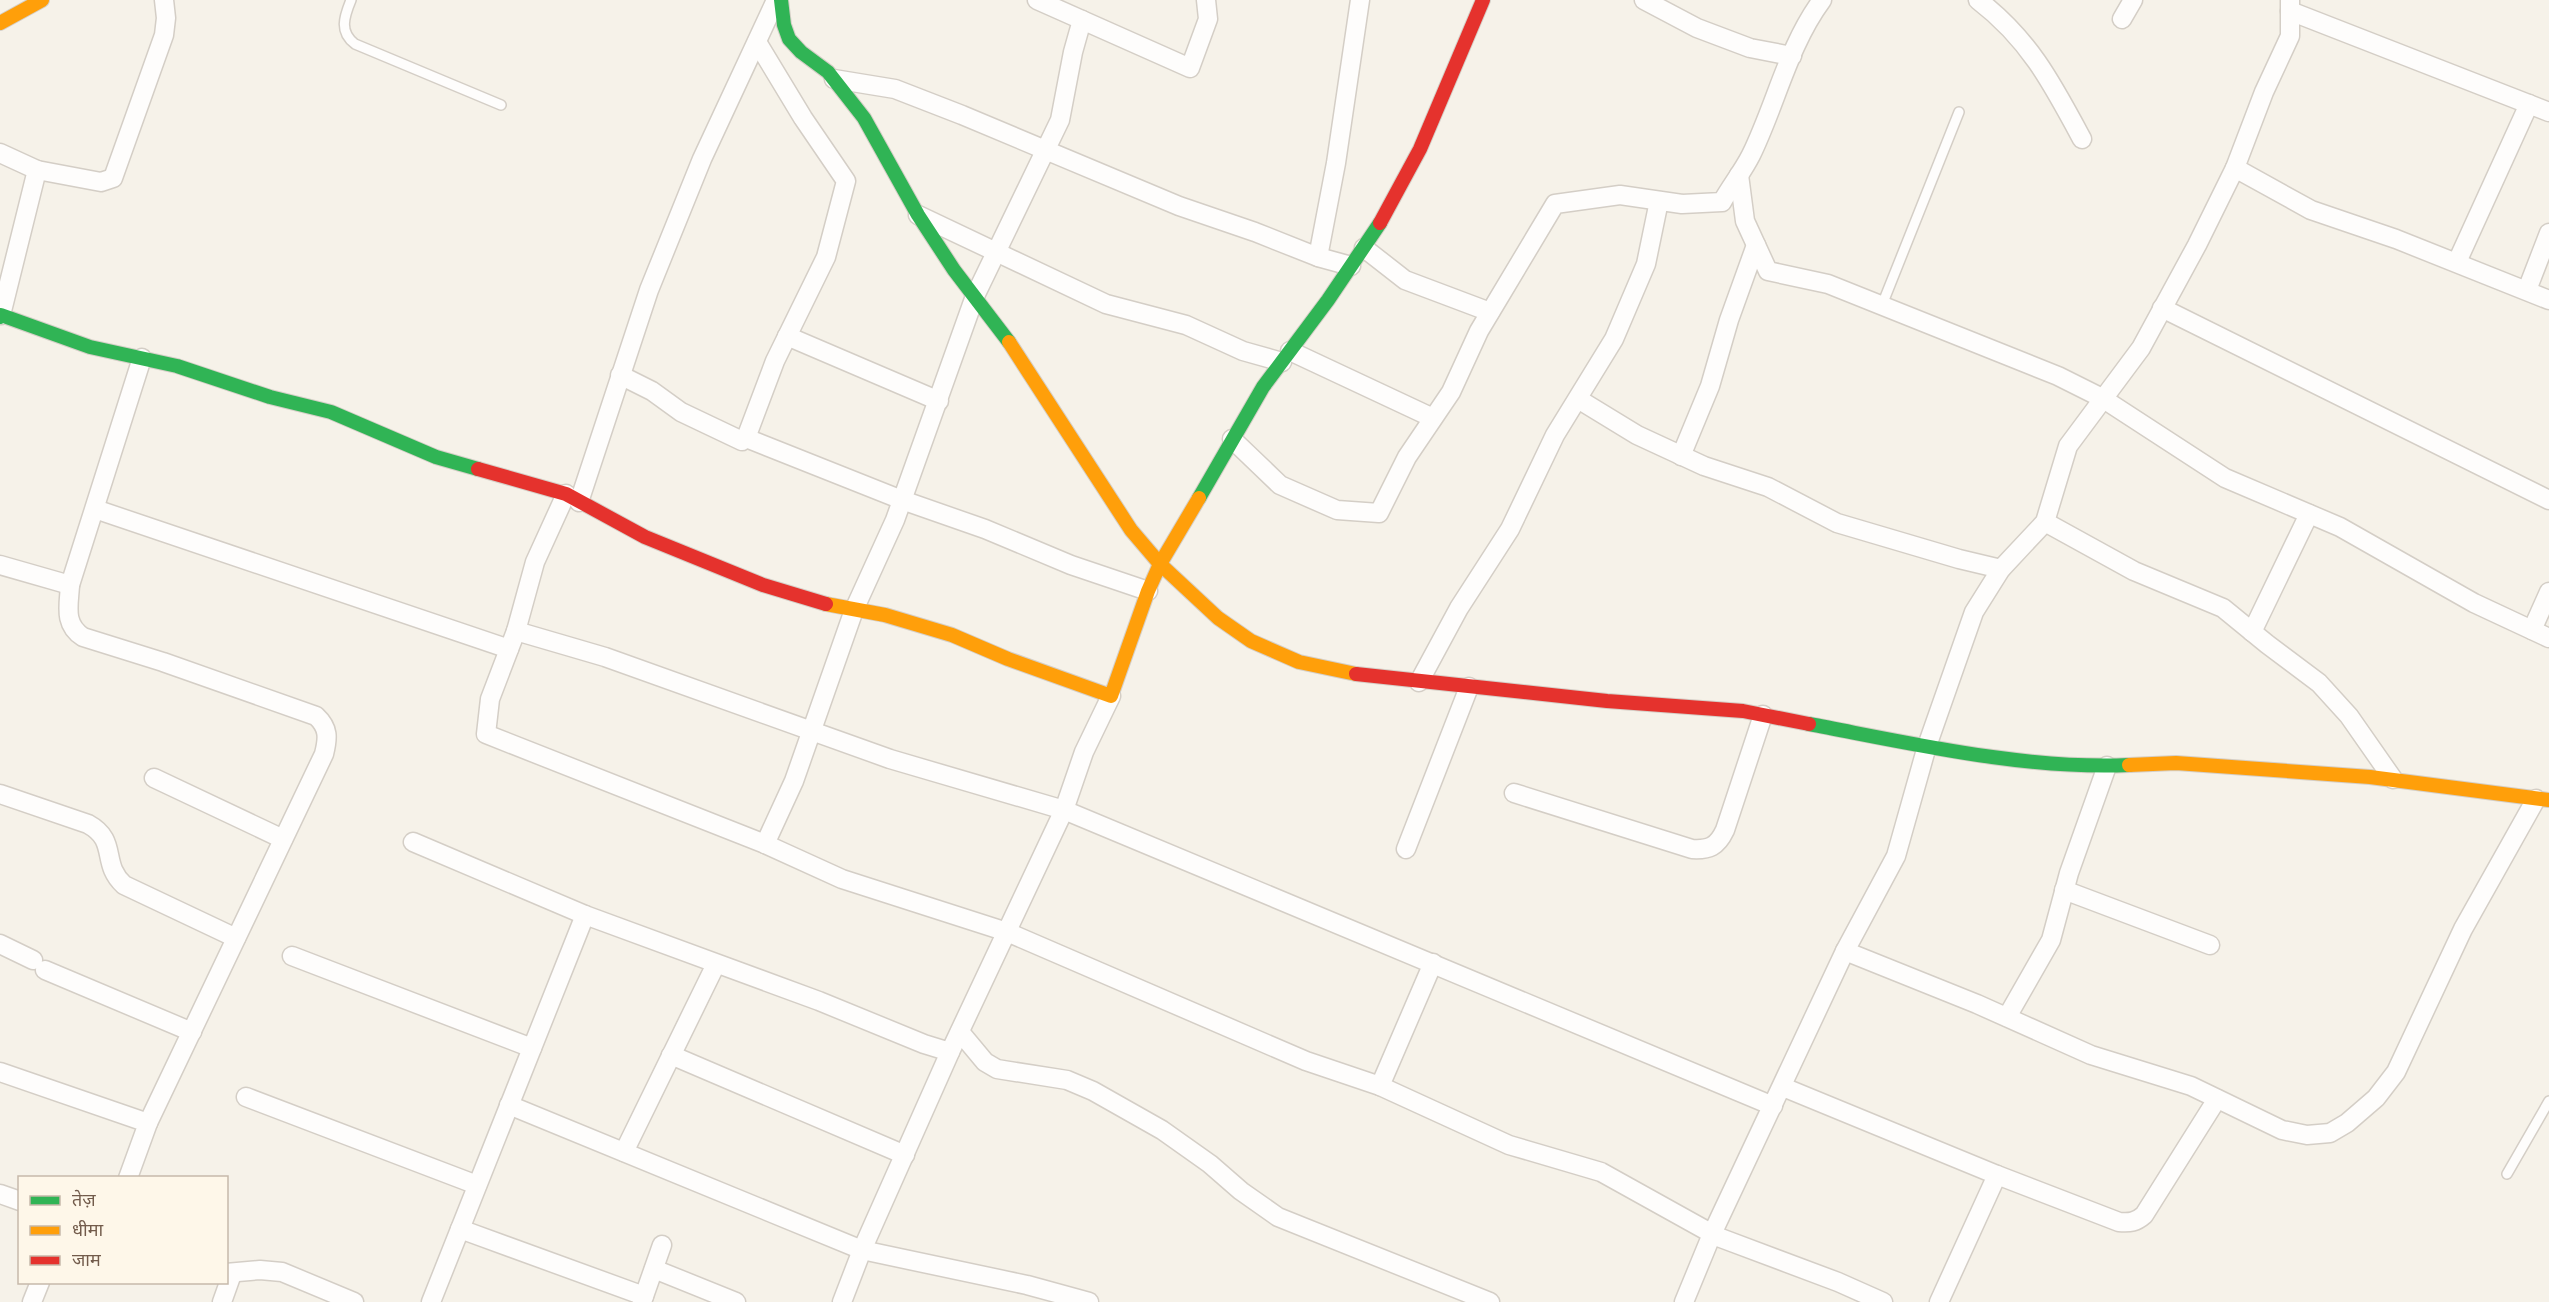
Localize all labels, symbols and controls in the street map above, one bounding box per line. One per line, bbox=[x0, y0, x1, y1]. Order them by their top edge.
legend bbox=[18, 1176, 228, 1284]
text: तेज़ bbox=[72, 1189, 96, 1213]
text: धीमा bbox=[72, 1220, 103, 1243]
text: जाम bbox=[72, 1250, 102, 1273]

